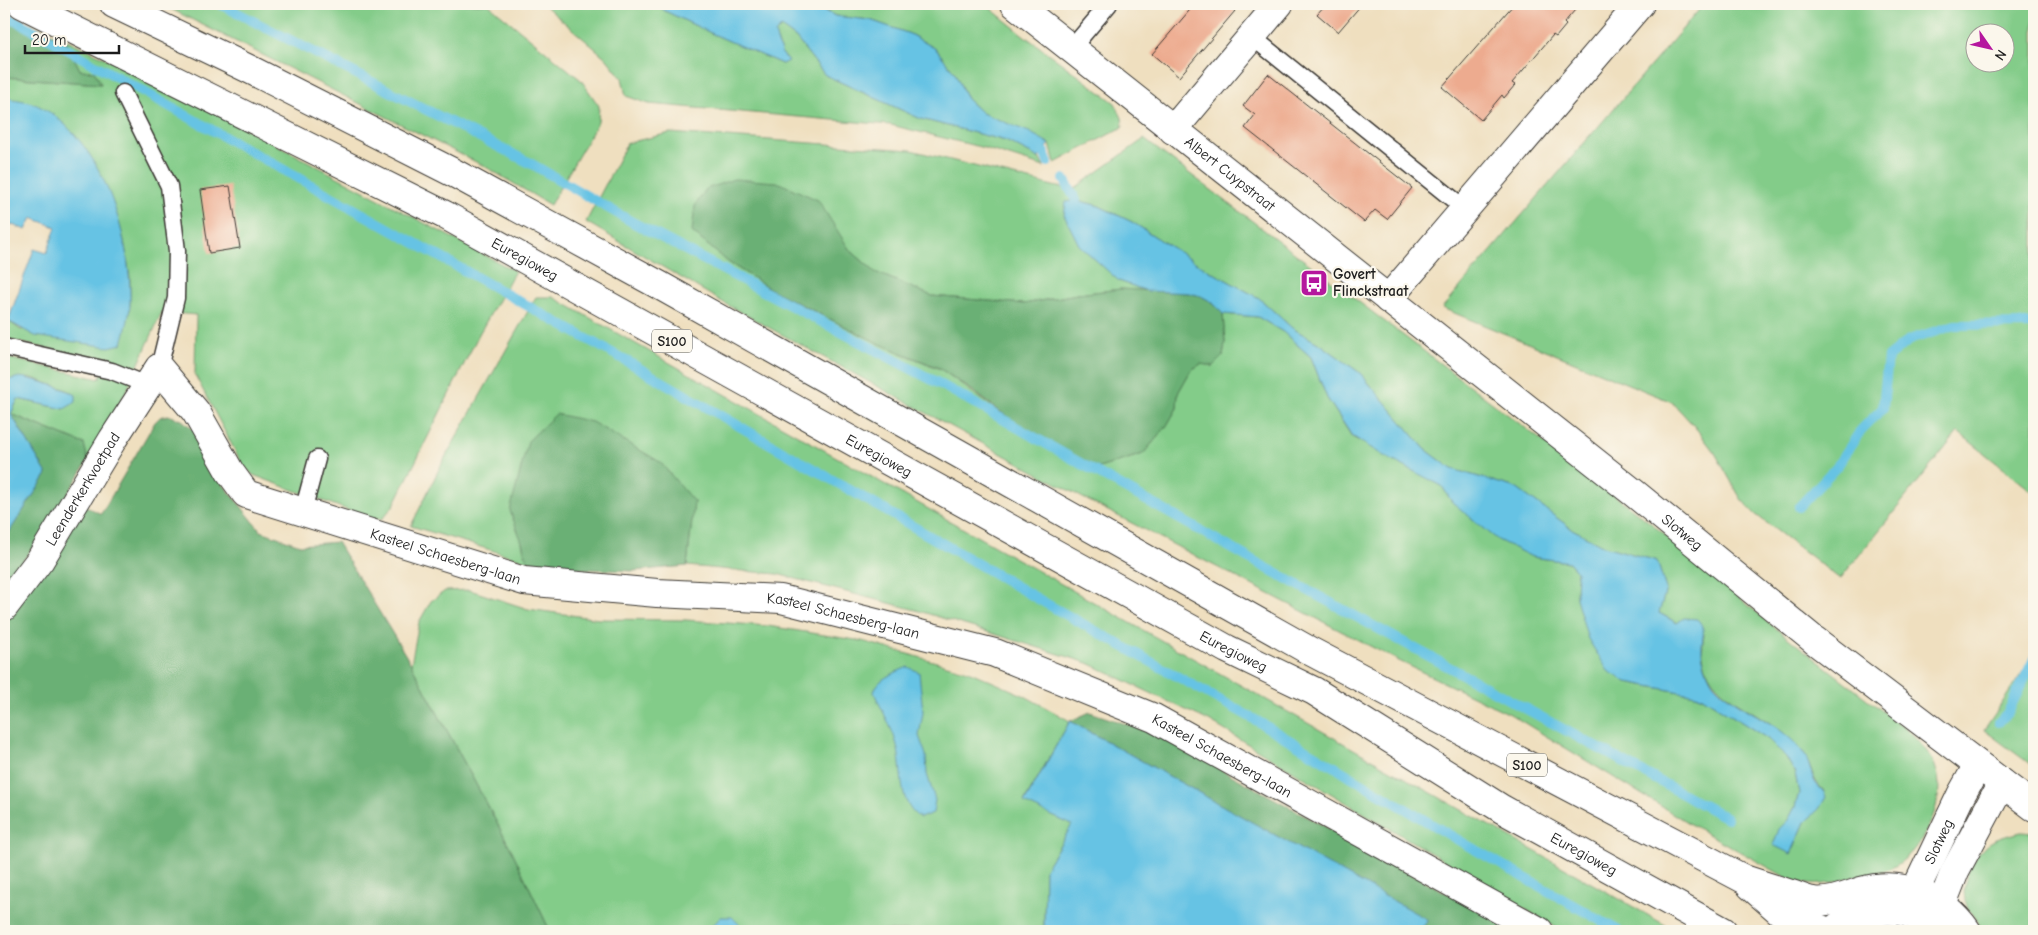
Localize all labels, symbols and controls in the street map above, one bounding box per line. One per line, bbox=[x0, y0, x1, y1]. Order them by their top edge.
scale bar bbox=[25, 22, 119, 54]
north arrow bbox=[1966, 22, 2016, 72]
text: 20 m bbox=[32, 31, 66, 49]
text: N bbox=[1991, 46, 2010, 64]
street label: Albert Cuypstraat bbox=[1181, 133, 1279, 216]
street label: Euregioweg bbox=[488, 234, 561, 285]
place label: Govert Flinckstraat bbox=[1333, 265, 1410, 300]
bus stop icon: Govert Flinckstraat bbox=[1299, 268, 1329, 298]
road number: S100 bbox=[652, 330, 692, 352]
street label: Leenderkerkvoetpad bbox=[42, 429, 124, 549]
street label: Euregioweg bbox=[843, 430, 915, 481]
street label: Slotweg bbox=[1658, 510, 1706, 554]
street label: Kasteel Schaesberg-laan bbox=[368, 524, 523, 588]
street label: Kasteel Schaesberg-laan bbox=[766, 589, 922, 643]
street label: Euregioweg bbox=[1197, 627, 1270, 676]
street label: Kasteel Schaesberg-laan bbox=[1149, 710, 1295, 801]
road number: S100 bbox=[1507, 754, 1547, 776]
street label: Slotweg bbox=[1920, 816, 1957, 867]
street label: Euregioweg bbox=[1547, 829, 1620, 880]

